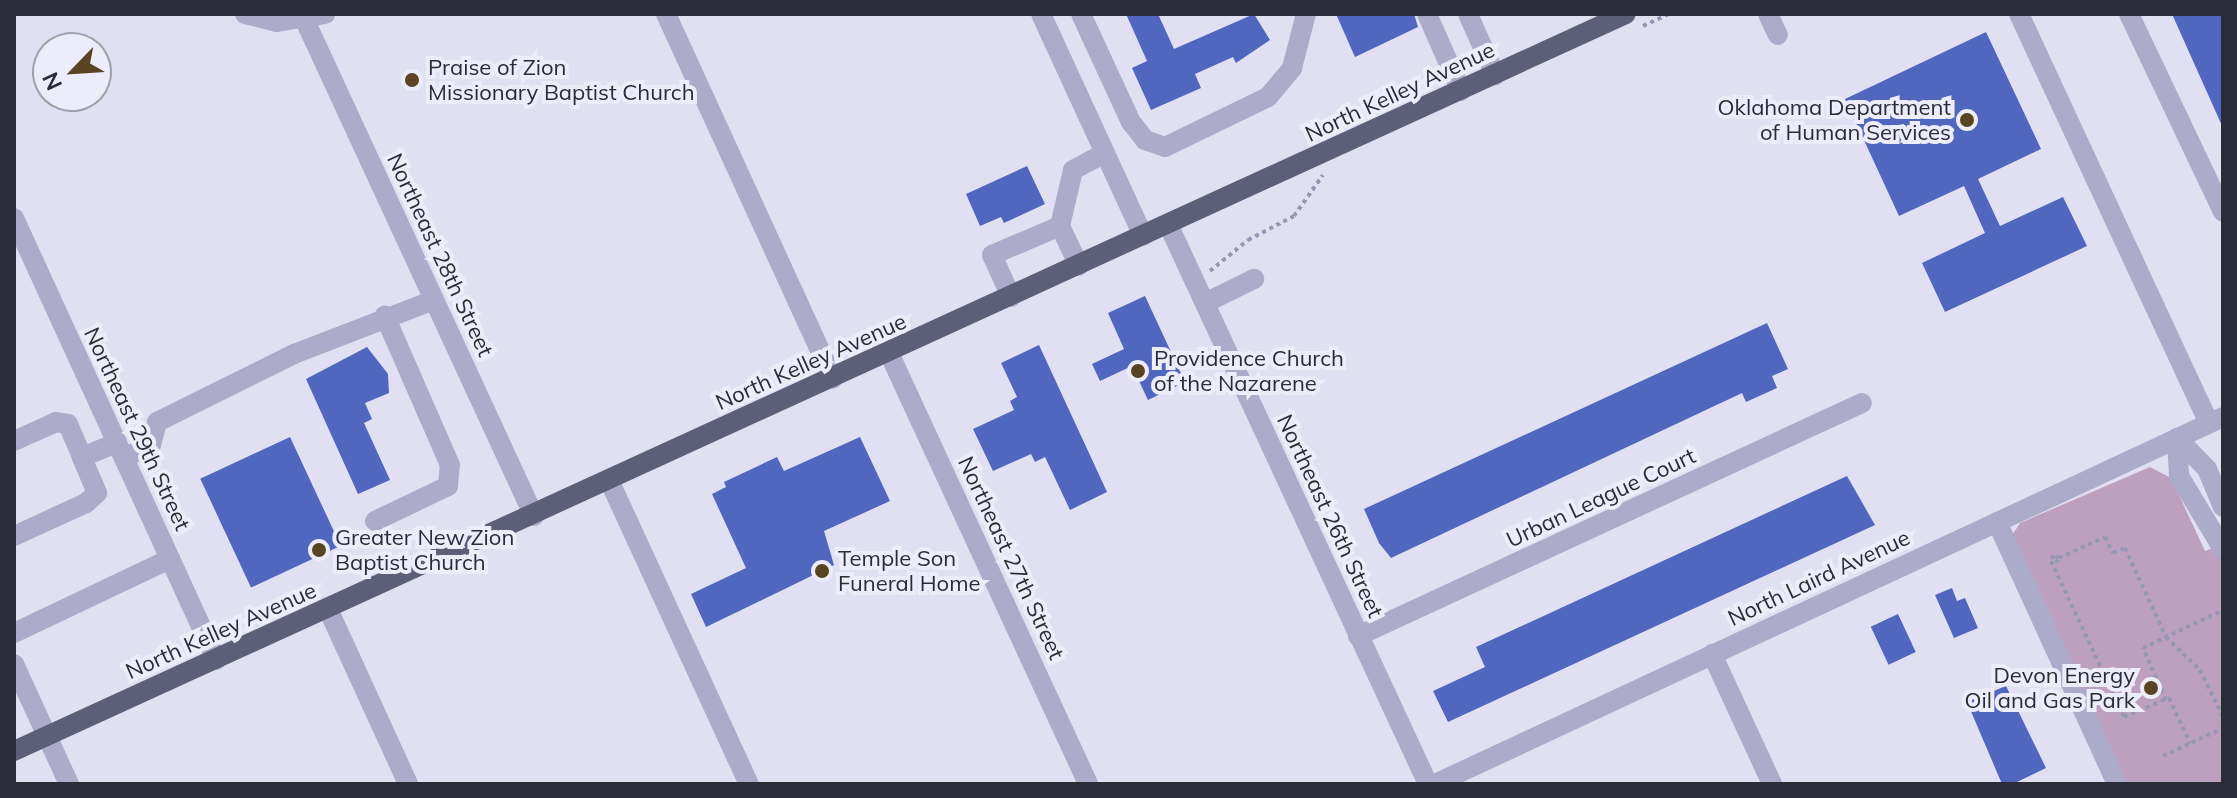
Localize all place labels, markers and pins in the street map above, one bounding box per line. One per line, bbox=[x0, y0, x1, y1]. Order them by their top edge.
place label: Praise of Zion Missionary Baptist Church bbox=[428, 54, 695, 106]
marker: Praise of Zion Missionary Baptist Church bbox=[403, 71, 421, 89]
place label: Oklahoma Department of Human Services bbox=[1718, 94, 1951, 146]
marker: Oklahoma Department of Human Services bbox=[1958, 111, 1976, 129]
place label: Providence Church of the Nazarene bbox=[1154, 345, 1344, 396]
marker: Providence Church of the Nazarene bbox=[1129, 362, 1147, 380]
place label: Greater New Zion Baptist Church bbox=[335, 524, 514, 576]
marker: Greater New Zion Baptist Church bbox=[310, 541, 328, 559]
place label: Temple Son Funeral Home bbox=[838, 545, 980, 596]
marker: Temple Son Funeral Home bbox=[813, 562, 831, 580]
place label: Devon Energy Oil and Gas Park bbox=[1965, 662, 2135, 714]
marker: Devon Energy Oil and Gas Park bbox=[2142, 679, 2160, 697]

